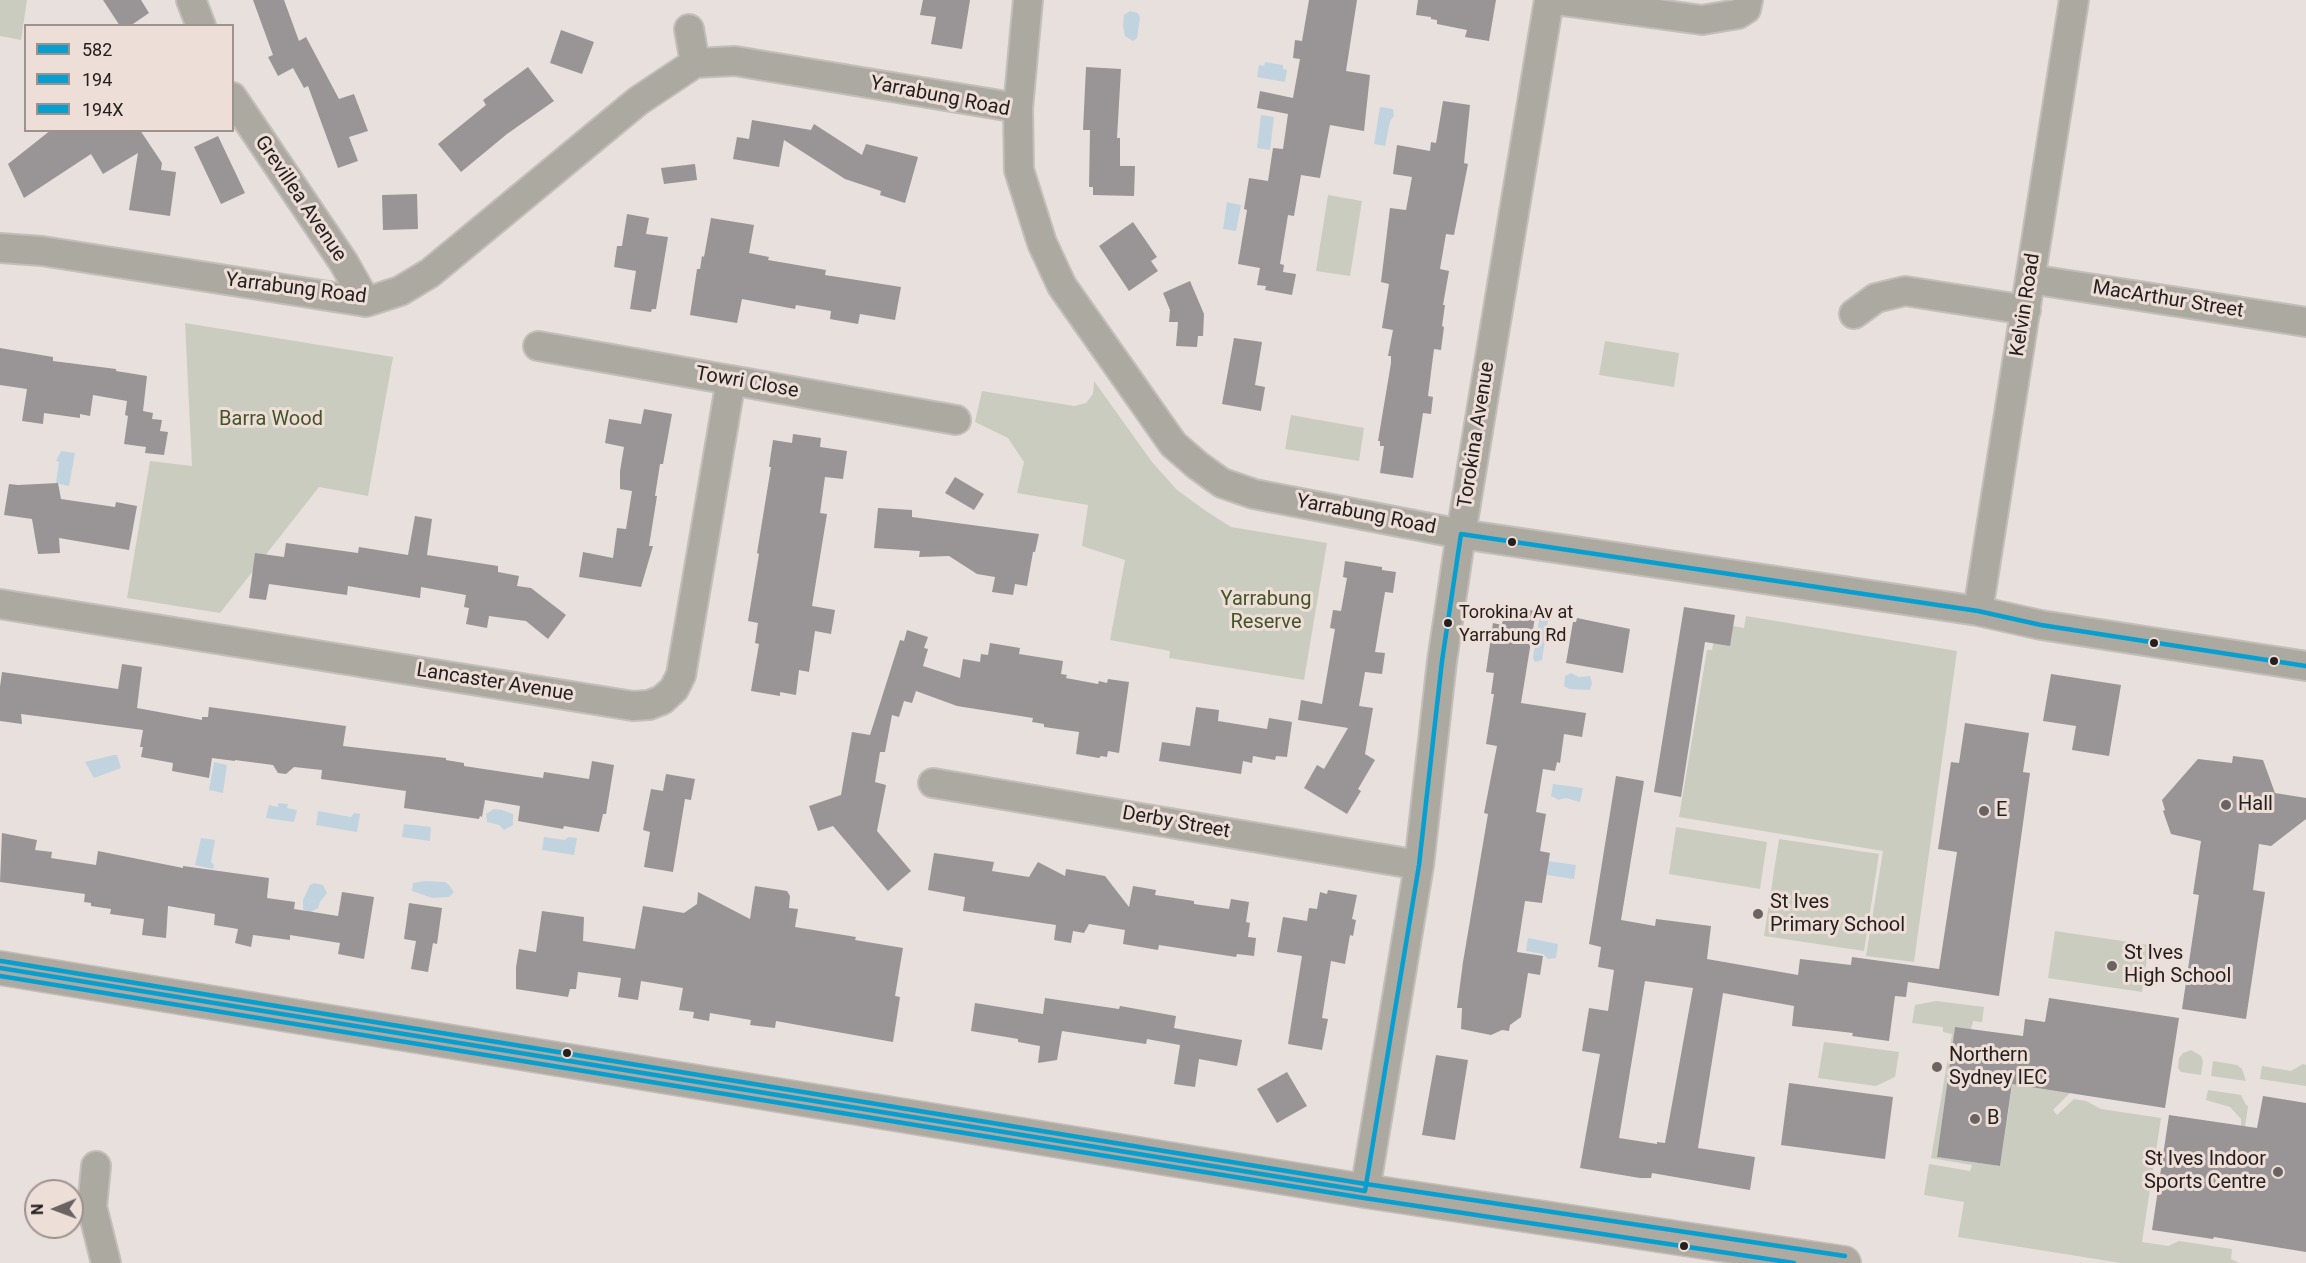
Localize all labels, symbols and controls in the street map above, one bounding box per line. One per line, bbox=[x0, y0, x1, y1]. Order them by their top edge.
legend bbox=[24, 24, 234, 132]
text: 582 bbox=[82, 39, 112, 60]
text: 194 bbox=[82, 69, 112, 90]
street label: Yarrabung Road bbox=[868, 72, 1012, 122]
text: 194X bbox=[82, 99, 124, 120]
street label: Grevillea Avenue bbox=[249, 131, 351, 267]
street label: Kelvin Road bbox=[2006, 252, 2046, 358]
street label: Yarrabung Road bbox=[224, 268, 368, 310]
street label: MacArthur Street bbox=[2091, 276, 2245, 324]
street label: Torokina Avenue bbox=[1454, 360, 1500, 510]
street label: Towri Close bbox=[694, 362, 800, 404]
park label: Barra Wood bbox=[219, 408, 323, 432]
street label: Yarrabung Road bbox=[1294, 490, 1438, 540]
unlabelled marker bbox=[1506, 536, 1518, 548]
park label: Yarrabung Reserve bbox=[1221, 588, 1311, 635]
place label: Torokina Av at Yarrabung Rd bbox=[1459, 602, 1573, 644]
marker: Torokina Av at Yarrabung Rd bbox=[1442, 617, 1454, 629]
unlabelled marker bbox=[2148, 637, 2160, 649]
unlabelled marker bbox=[2268, 655, 2280, 667]
street label: Lancaster Avenue bbox=[415, 659, 575, 707]
place label: Hall bbox=[2238, 793, 2273, 817]
marker: Hall bbox=[2219, 798, 2233, 812]
place label: E bbox=[1996, 799, 2007, 823]
street label: Derby Street bbox=[1120, 802, 1232, 844]
marker: E bbox=[1977, 804, 1991, 818]
place label: St Ives Primary School bbox=[1770, 891, 1905, 938]
marker: St Ives Primary School bbox=[1751, 907, 1765, 921]
place label: St Ives High School bbox=[2124, 942, 2231, 989]
marker: St Ives High School bbox=[2105, 959, 2119, 973]
place label: Northern Sydney IEC bbox=[1949, 1044, 2047, 1091]
unlabelled marker bbox=[561, 1047, 573, 1059]
marker: Northern Sydney IEC bbox=[1930, 1060, 1944, 1074]
place label: B bbox=[1987, 1107, 1999, 1131]
marker: B bbox=[1968, 1112, 1982, 1126]
place label: St Ives Indoor Sports Centre bbox=[2144, 1148, 2266, 1195]
marker: St Ives Indoor Sports Centre bbox=[2271, 1165, 2285, 1179]
north arrow bbox=[24, 1179, 84, 1239]
text: N bbox=[28, 1203, 47, 1215]
unlabelled marker bbox=[1678, 1240, 1690, 1252]

